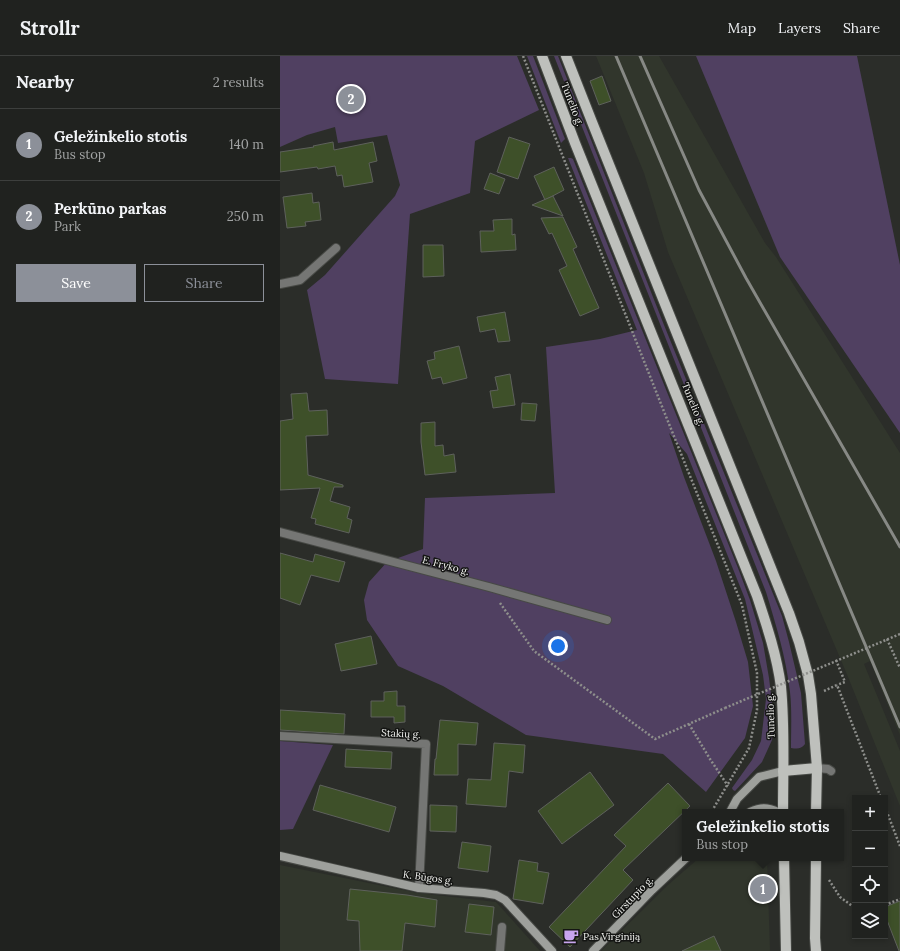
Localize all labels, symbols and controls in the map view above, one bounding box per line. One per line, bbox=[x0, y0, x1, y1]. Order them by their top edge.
text: Strollr bbox=[20, 16, 80, 40]
text: Map bbox=[728, 19, 756, 37]
text: Layers bbox=[778, 19, 821, 37]
text: Share bbox=[843, 19, 880, 37]
text: Nearby bbox=[16, 71, 74, 93]
text: 2 results bbox=[213, 74, 264, 91]
street label: Tunelio g. bbox=[558, 81, 587, 128]
pin: 2 bbox=[338, 84, 364, 114]
text: Geležinkelio stotis bbox=[54, 127, 187, 146]
text: 1 bbox=[26, 136, 32, 153]
text: 140 m bbox=[229, 136, 264, 153]
text: Bus stop bbox=[54, 146, 106, 163]
text: Perkūno parkas bbox=[54, 199, 167, 218]
text: 2 bbox=[26, 208, 32, 225]
text: 250 m bbox=[227, 208, 264, 225]
text: Park bbox=[54, 218, 81, 235]
button: Save bbox=[16, 264, 136, 302]
button: Share bbox=[144, 264, 264, 302]
street label: Tunelio g. bbox=[679, 381, 708, 428]
street label: E. Fryko g. bbox=[421, 553, 471, 578]
your location bbox=[548, 636, 568, 656]
street label: Tunelio g. bbox=[763, 693, 778, 739]
street label: Stakių g. bbox=[381, 726, 421, 741]
map controls bbox=[852, 795, 888, 939]
button: + bbox=[852, 795, 888, 831]
popup bbox=[682, 809, 844, 861]
text: Geležinkelio stotis bbox=[696, 817, 830, 836]
button: − bbox=[852, 831, 888, 867]
text: Bus stop bbox=[696, 836, 748, 853]
button: locate bbox=[852, 867, 888, 903]
street label: K. Būgos g. bbox=[402, 868, 454, 887]
street label: Girstupio g. bbox=[609, 873, 656, 921]
pin: 1 bbox=[750, 874, 776, 904]
button: layers bbox=[852, 903, 888, 939]
cafe icon: Pas Virginiją bbox=[562, 927, 580, 945]
place label: Pas Virginiją bbox=[583, 930, 640, 943]

